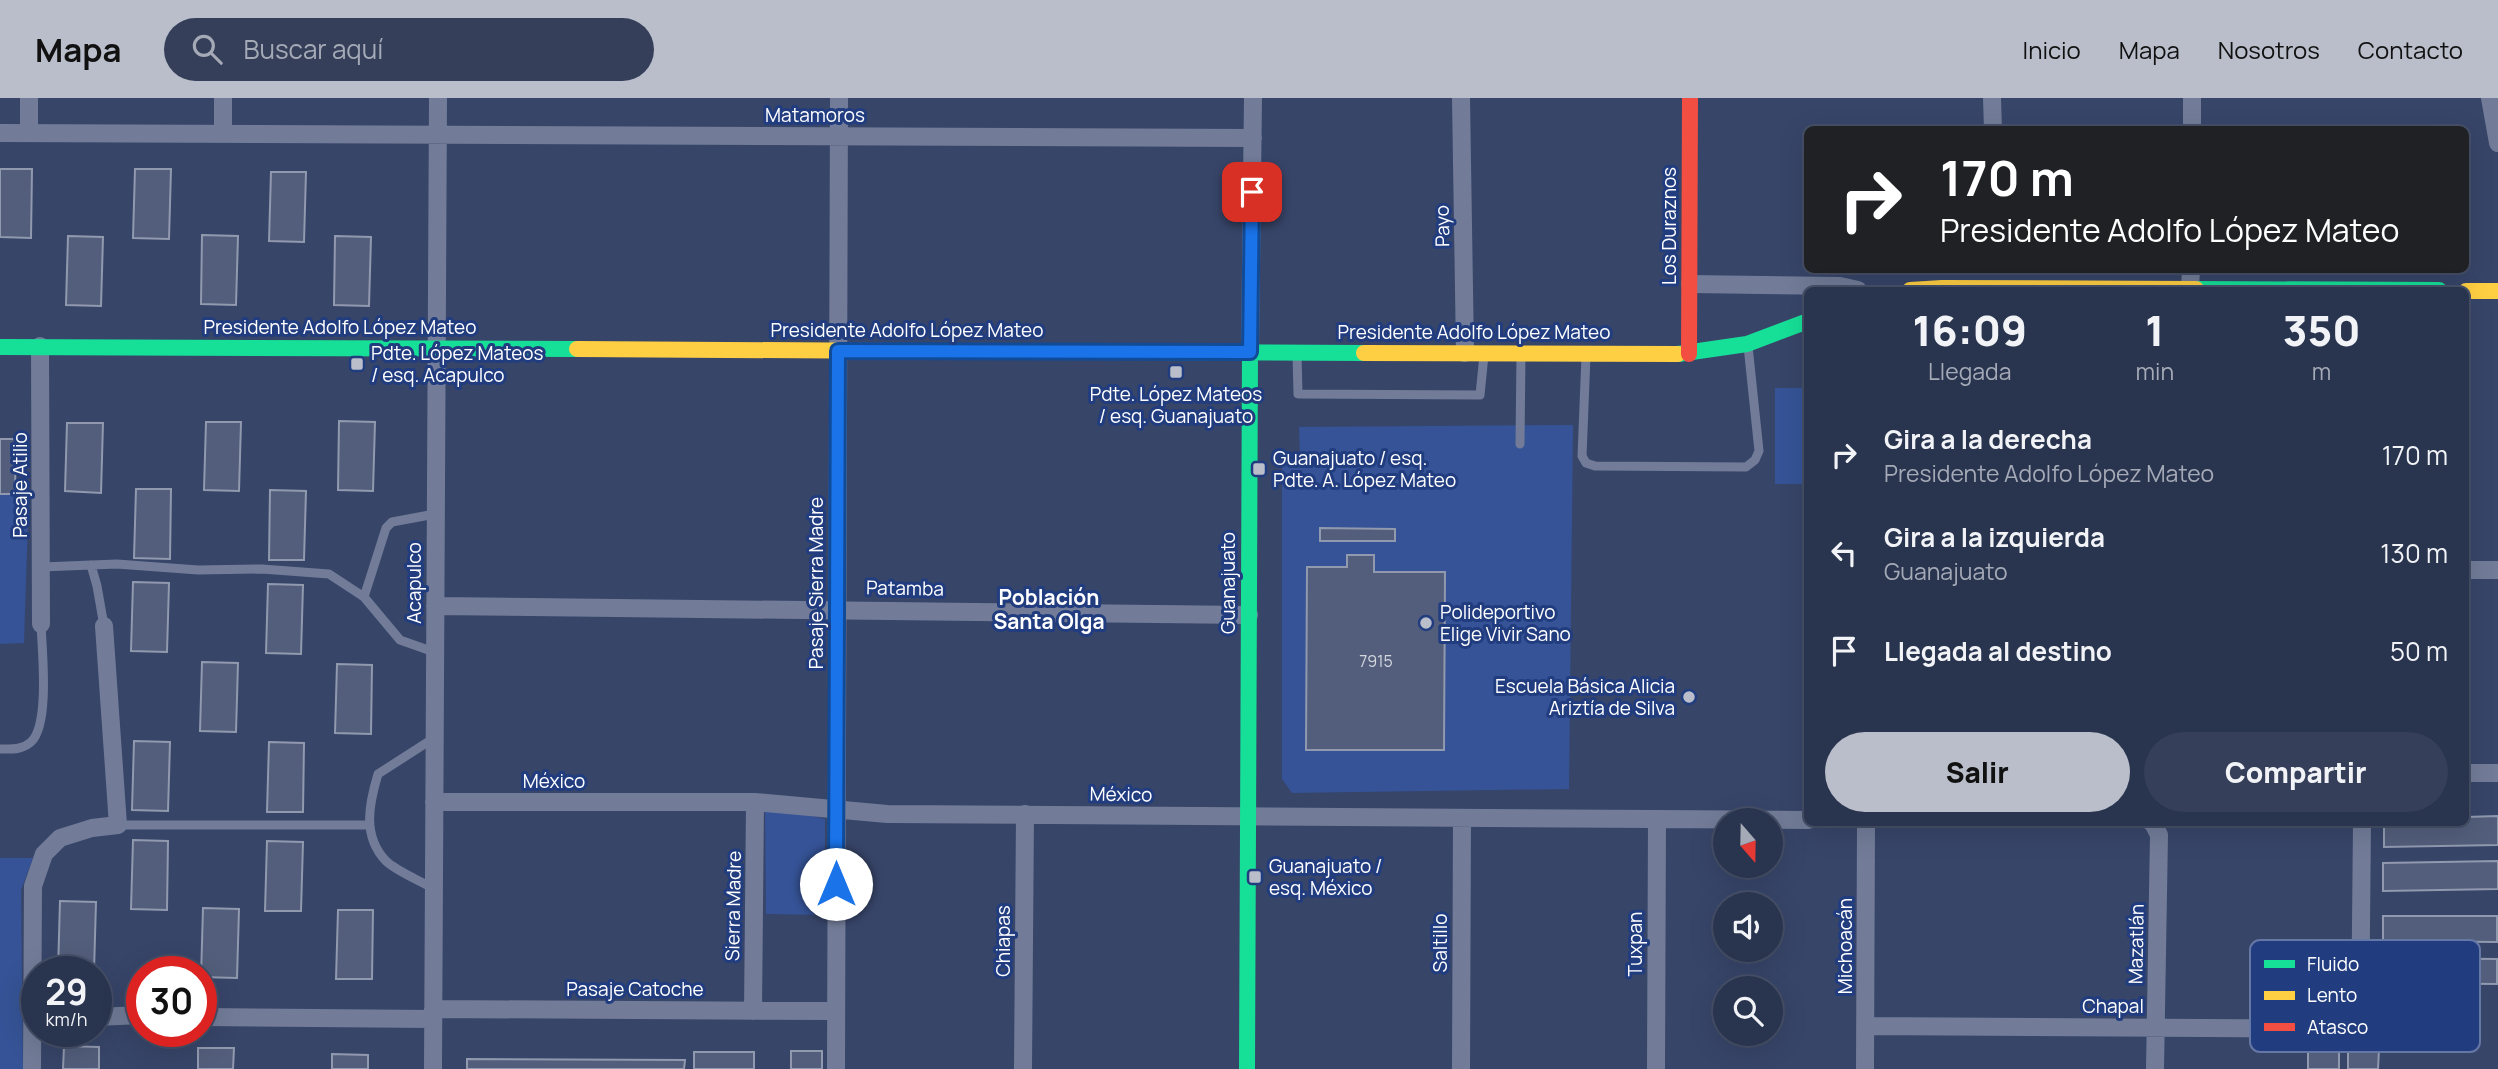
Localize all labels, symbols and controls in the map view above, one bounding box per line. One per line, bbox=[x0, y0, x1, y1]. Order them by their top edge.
search box bbox=[164, 18, 654, 81]
text: Mapa bbox=[35, 27, 122, 72]
icon: search bbox=[188, 30, 226, 68]
text: Buscar aquí bbox=[244, 31, 383, 67]
text: Inicio bbox=[2023, 33, 2081, 66]
text: Mapa bbox=[2119, 33, 2180, 66]
text: Nosotros bbox=[2218, 33, 2320, 66]
text: Contacto bbox=[2358, 33, 2463, 66]
street label: Matamoros bbox=[765, 102, 865, 128]
text: 170 m bbox=[1940, 144, 2074, 211]
icon: right bbox=[1825, 154, 1916, 245]
pin bbox=[1222, 162, 1282, 222]
street label: Los Duraznos bbox=[1656, 167, 1682, 285]
icon: arrive bbox=[1233, 173, 1271, 211]
street label: Payo bbox=[1429, 205, 1455, 247]
text: Presidente Adolfo López Mateo bbox=[1940, 208, 2399, 252]
text: 16:09 bbox=[1912, 301, 2027, 359]
text: 1 bbox=[2145, 301, 2164, 359]
text: 350 bbox=[2283, 301, 2361, 359]
street label: Presidente Adolfo López Mateo bbox=[204, 314, 476, 340]
street label: Presidente Adolfo López Mateo bbox=[771, 317, 1043, 343]
street label: Presidente Adolfo López Mateo bbox=[1338, 319, 1610, 345]
place label: Pdte. López Mateos / esq. Acapulco bbox=[371, 340, 543, 388]
text: Llegada bbox=[1928, 355, 2011, 387]
text: min bbox=[2136, 355, 2174, 387]
text: m bbox=[2312, 355, 2331, 387]
marker: Pdte. López Mateos / esq. Acapulco bbox=[349, 356, 365, 372]
marker: Pdte. López Mateos / esq. Guanajuato bbox=[1168, 364, 1184, 380]
place label: Pdte. López Mateos / esq. Guanajuato bbox=[1090, 381, 1262, 429]
text: Gira a la derecha bbox=[1884, 421, 2092, 457]
street label: Pasaje Atilio bbox=[7, 432, 33, 538]
icon: right bbox=[1825, 436, 1863, 474]
text: 170 m bbox=[2382, 437, 2448, 473]
place label: Guanajuato / esq. Pdte. A. López Mateo bbox=[1273, 445, 1456, 493]
text: Presidente Adolfo López Mateo bbox=[1884, 457, 2214, 489]
marker: Guanajuato / esq. Pdte. A. López Mateo bbox=[1251, 461, 1267, 477]
street label: Pasaje Sierra Madre bbox=[803, 497, 829, 669]
text: Gira a la izquierda bbox=[1884, 519, 2105, 555]
street label: Guanajuato bbox=[1215, 532, 1241, 634]
icon: left bbox=[1825, 534, 1863, 572]
text: 130 m bbox=[2380, 535, 2448, 571]
street label: Acapulco bbox=[401, 542, 427, 624]
text: Guanajuato bbox=[1884, 555, 2008, 587]
street label: Patamba bbox=[866, 574, 944, 602]
district label: Población Santa Olga bbox=[993, 583, 1105, 635]
place label: Polideportivo Elige Vivir Sano bbox=[1440, 599, 1571, 647]
marker: Polideportivo Elige Vivir Sano bbox=[1418, 615, 1434, 631]
icon: arrive bbox=[1825, 632, 1863, 670]
text: Llegada al destino bbox=[1884, 633, 2112, 669]
text: 50 m bbox=[2390, 633, 2448, 669]
house number: 7915 bbox=[1359, 650, 1393, 672]
place label: Escuela Básica Alicia Ariztía de Silva bbox=[1495, 673, 1675, 721]
marker: Escuela Básica Alicia Ariztía de Silva bbox=[1681, 689, 1697, 705]
button: Salir bbox=[1825, 732, 2130, 812]
button: Compartir bbox=[2144, 732, 2448, 812]
street label: México bbox=[523, 768, 585, 794]
street label: México bbox=[1089, 780, 1153, 808]
north arrow bbox=[1713, 808, 1783, 878]
map controls bbox=[1713, 808, 1783, 1046]
position arrow bbox=[799, 847, 873, 921]
street label: Sierra Madre bbox=[719, 851, 747, 961]
place label: Guanajuato / esq. México bbox=[1269, 853, 1382, 901]
marker: Guanajuato / esq. México bbox=[1247, 869, 1263, 885]
button: sound bbox=[1713, 892, 1783, 962]
street label: Michoacán bbox=[1832, 898, 1858, 994]
street label: Mazatlán bbox=[2122, 904, 2150, 984]
street label: Chiapas bbox=[990, 905, 1016, 977]
street label: Tuxpan bbox=[1622, 912, 1648, 976]
street label: Saltillo bbox=[1427, 914, 1453, 972]
legend bbox=[2250, 940, 2480, 1052]
text: Fluido bbox=[2307, 951, 2359, 977]
speed limit sign: 30 bbox=[126, 956, 217, 1047]
text: 29 bbox=[45, 968, 88, 1016]
street label: Pasaje Catoche bbox=[566, 976, 704, 1002]
button: search bbox=[1713, 976, 1783, 1046]
text: Lento bbox=[2307, 982, 2357, 1008]
street label: Chapal bbox=[2082, 993, 2144, 1019]
text: km/h bbox=[46, 1007, 87, 1031]
text: Atasco bbox=[2307, 1014, 2368, 1040]

